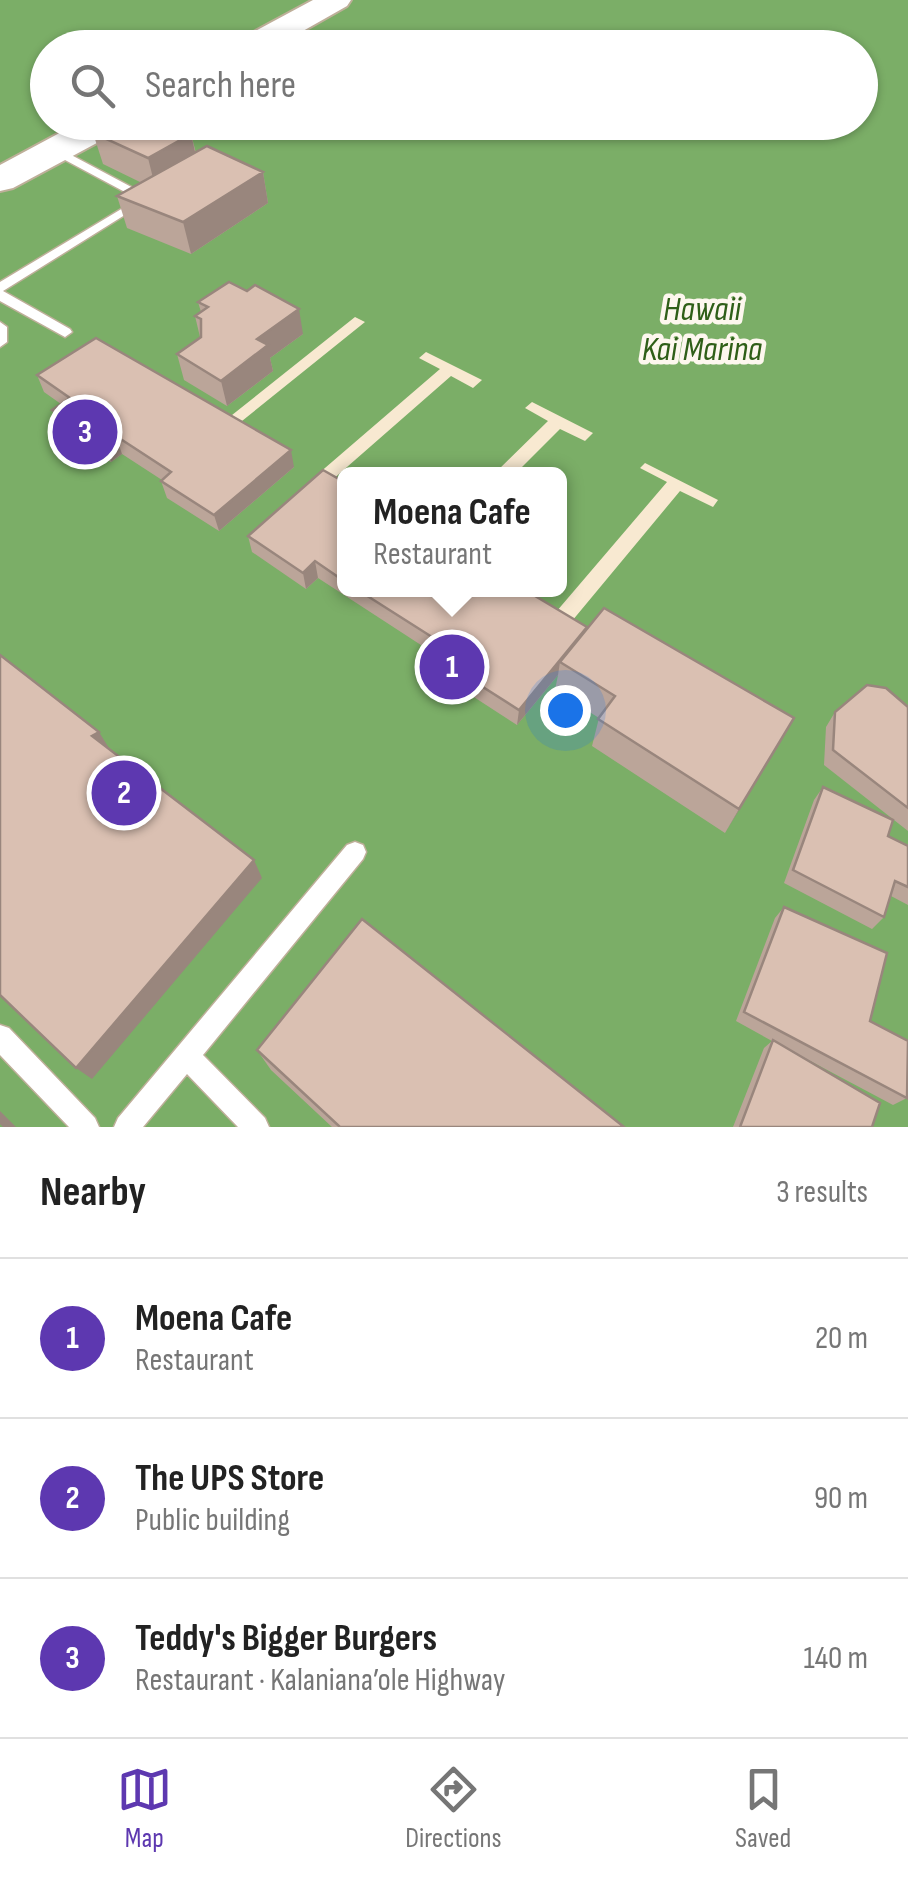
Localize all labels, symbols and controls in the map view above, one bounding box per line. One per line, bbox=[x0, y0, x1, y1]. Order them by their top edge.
search box bbox=[30, 30, 878, 140]
icon: search bbox=[65, 58, 120, 113]
text: Search here bbox=[145, 63, 296, 108]
water label: Hawaii Kai Marina bbox=[642, 288, 762, 371]
pin: 3 bbox=[52, 394, 118, 470]
popup bbox=[337, 467, 567, 597]
text: Moena Cafe bbox=[373, 490, 531, 535]
text: Restaurant bbox=[373, 535, 492, 574]
pin: 1 bbox=[420, 630, 484, 704]
your location bbox=[540, 685, 591, 736]
pin: 2 bbox=[92, 756, 156, 830]
text: Nearby bbox=[40, 1167, 146, 1218]
text: 3 results bbox=[776, 1173, 868, 1212]
text: Moena Cafe bbox=[135, 1296, 292, 1341]
text: 1 bbox=[66, 1319, 79, 1358]
text: 20 m bbox=[815, 1319, 868, 1358]
text: Restaurant bbox=[135, 1341, 254, 1380]
text: The UPS Store bbox=[135, 1456, 324, 1501]
text: 2 bbox=[65, 1479, 80, 1518]
text: 90 m bbox=[814, 1479, 868, 1518]
text: Public building bbox=[135, 1501, 290, 1540]
text: Teddy's Bigger Burgers bbox=[135, 1616, 437, 1661]
text: 3 bbox=[65, 1639, 80, 1678]
text: 140 m bbox=[804, 1639, 868, 1678]
text: Restaurant · Kalaniana’ole Highway bbox=[135, 1661, 505, 1700]
tab: Map bbox=[117, 1762, 172, 1855]
tab: Directions bbox=[405, 1762, 502, 1855]
tab: Saved bbox=[735, 1762, 791, 1855]

